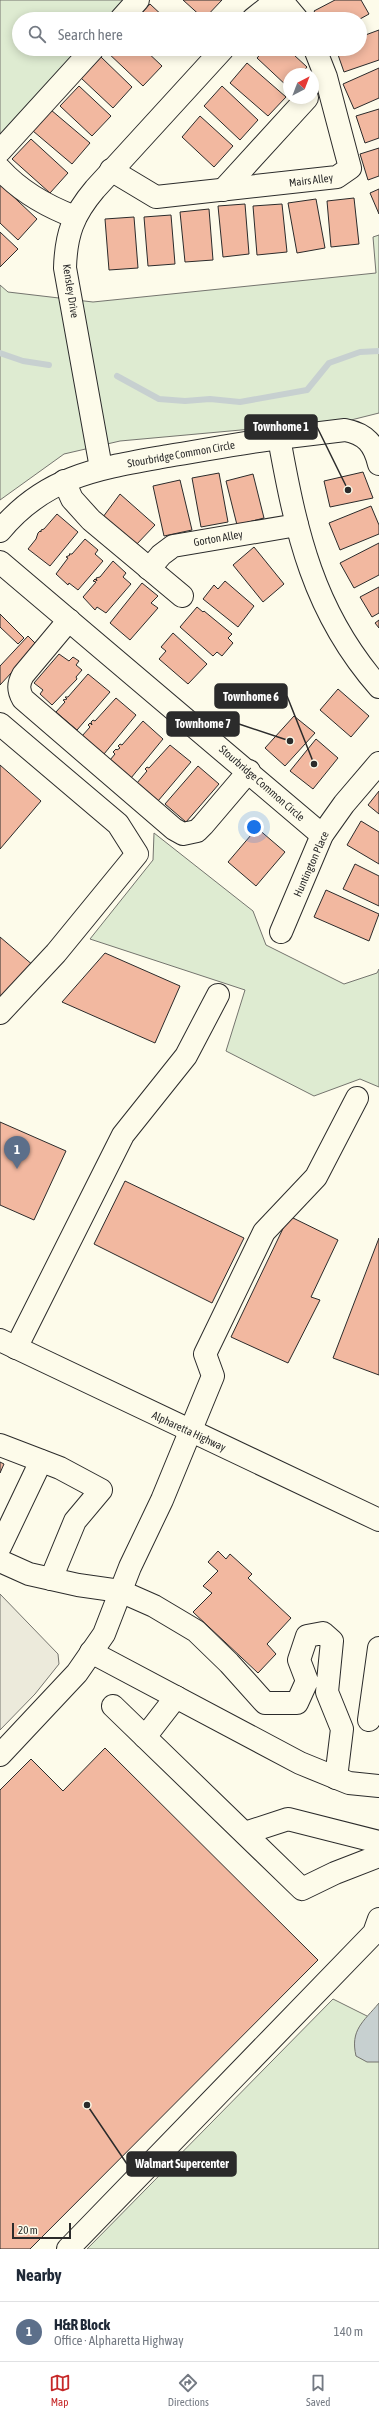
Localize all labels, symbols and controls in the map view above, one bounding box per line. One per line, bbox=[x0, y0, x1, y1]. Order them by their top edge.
search box bbox=[12, 12, 367, 56]
icon: search bbox=[26, 23, 48, 45]
text: Search here bbox=[58, 26, 123, 43]
north arrow bbox=[283, 68, 319, 104]
street label: Mairs Alley bbox=[288, 171, 334, 189]
street label: Kensley Drive bbox=[61, 263, 81, 319]
callout: Townhome 1 bbox=[245, 415, 317, 439]
text: Townhome 1 bbox=[253, 420, 309, 434]
street label: Stourbridge Common Circle bbox=[126, 439, 236, 469]
street label: Gorton Alley bbox=[192, 528, 244, 548]
callout: Townhome 6 bbox=[215, 684, 287, 708]
text: Townhome 6 bbox=[223, 690, 279, 704]
callout: Townhome 7 bbox=[167, 712, 239, 736]
text: Townhome 7 bbox=[175, 717, 231, 731]
street label: Stourbridge Common Circle bbox=[217, 743, 307, 823]
your location bbox=[244, 817, 264, 837]
street label: Huntington Place bbox=[291, 829, 331, 899]
pin: 1 bbox=[4, 1136, 30, 1169]
street label: Alpharetta Highway bbox=[150, 1409, 228, 1454]
callout: Walmart Supercenter bbox=[127, 2152, 236, 2176]
text: Walmart Supercenter bbox=[134, 2157, 229, 2171]
scale bar bbox=[12, 2221, 71, 2240]
text: 20 m bbox=[18, 2224, 38, 2236]
text: Nearby bbox=[16, 2265, 62, 2285]
text: H&R Block bbox=[54, 2316, 110, 2333]
text: 1 bbox=[26, 2324, 32, 2339]
text: 140 m bbox=[334, 2324, 363, 2339]
text: Office · Alpharetta Highway bbox=[54, 2333, 184, 2348]
tab: Map bbox=[49, 2372, 71, 2408]
tab: Directions bbox=[168, 2372, 209, 2408]
tab: Saved bbox=[306, 2372, 330, 2408]

